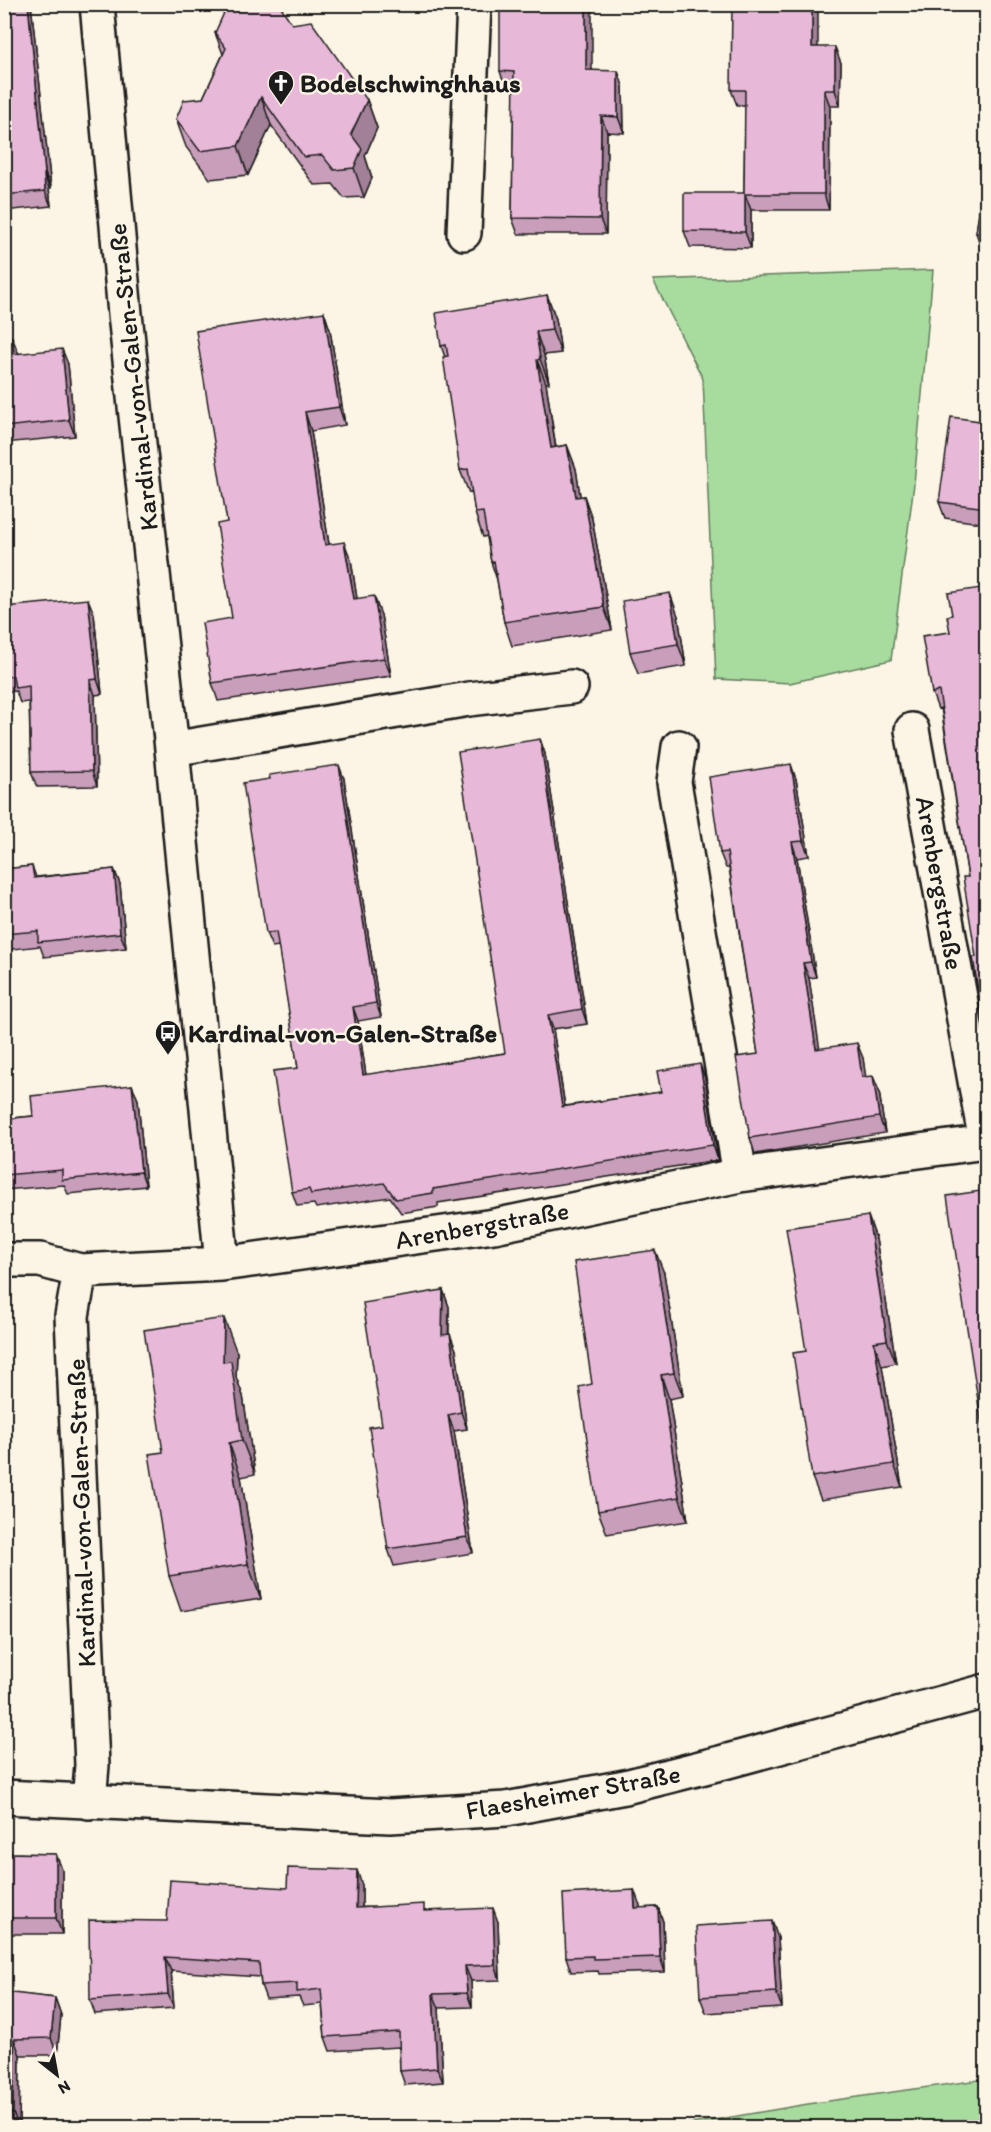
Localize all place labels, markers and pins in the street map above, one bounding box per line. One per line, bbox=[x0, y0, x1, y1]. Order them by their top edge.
place label: Bodelschwinghhaus bbox=[300, 67, 521, 99]
church icon: Bodelschwinghhaus bbox=[266, 68, 296, 106]
place label: Kardinal-von-Galen-Straße bbox=[188, 1017, 497, 1049]
bus stop icon: Kardinal-von-Galen-Straße bbox=[153, 1018, 183, 1056]

